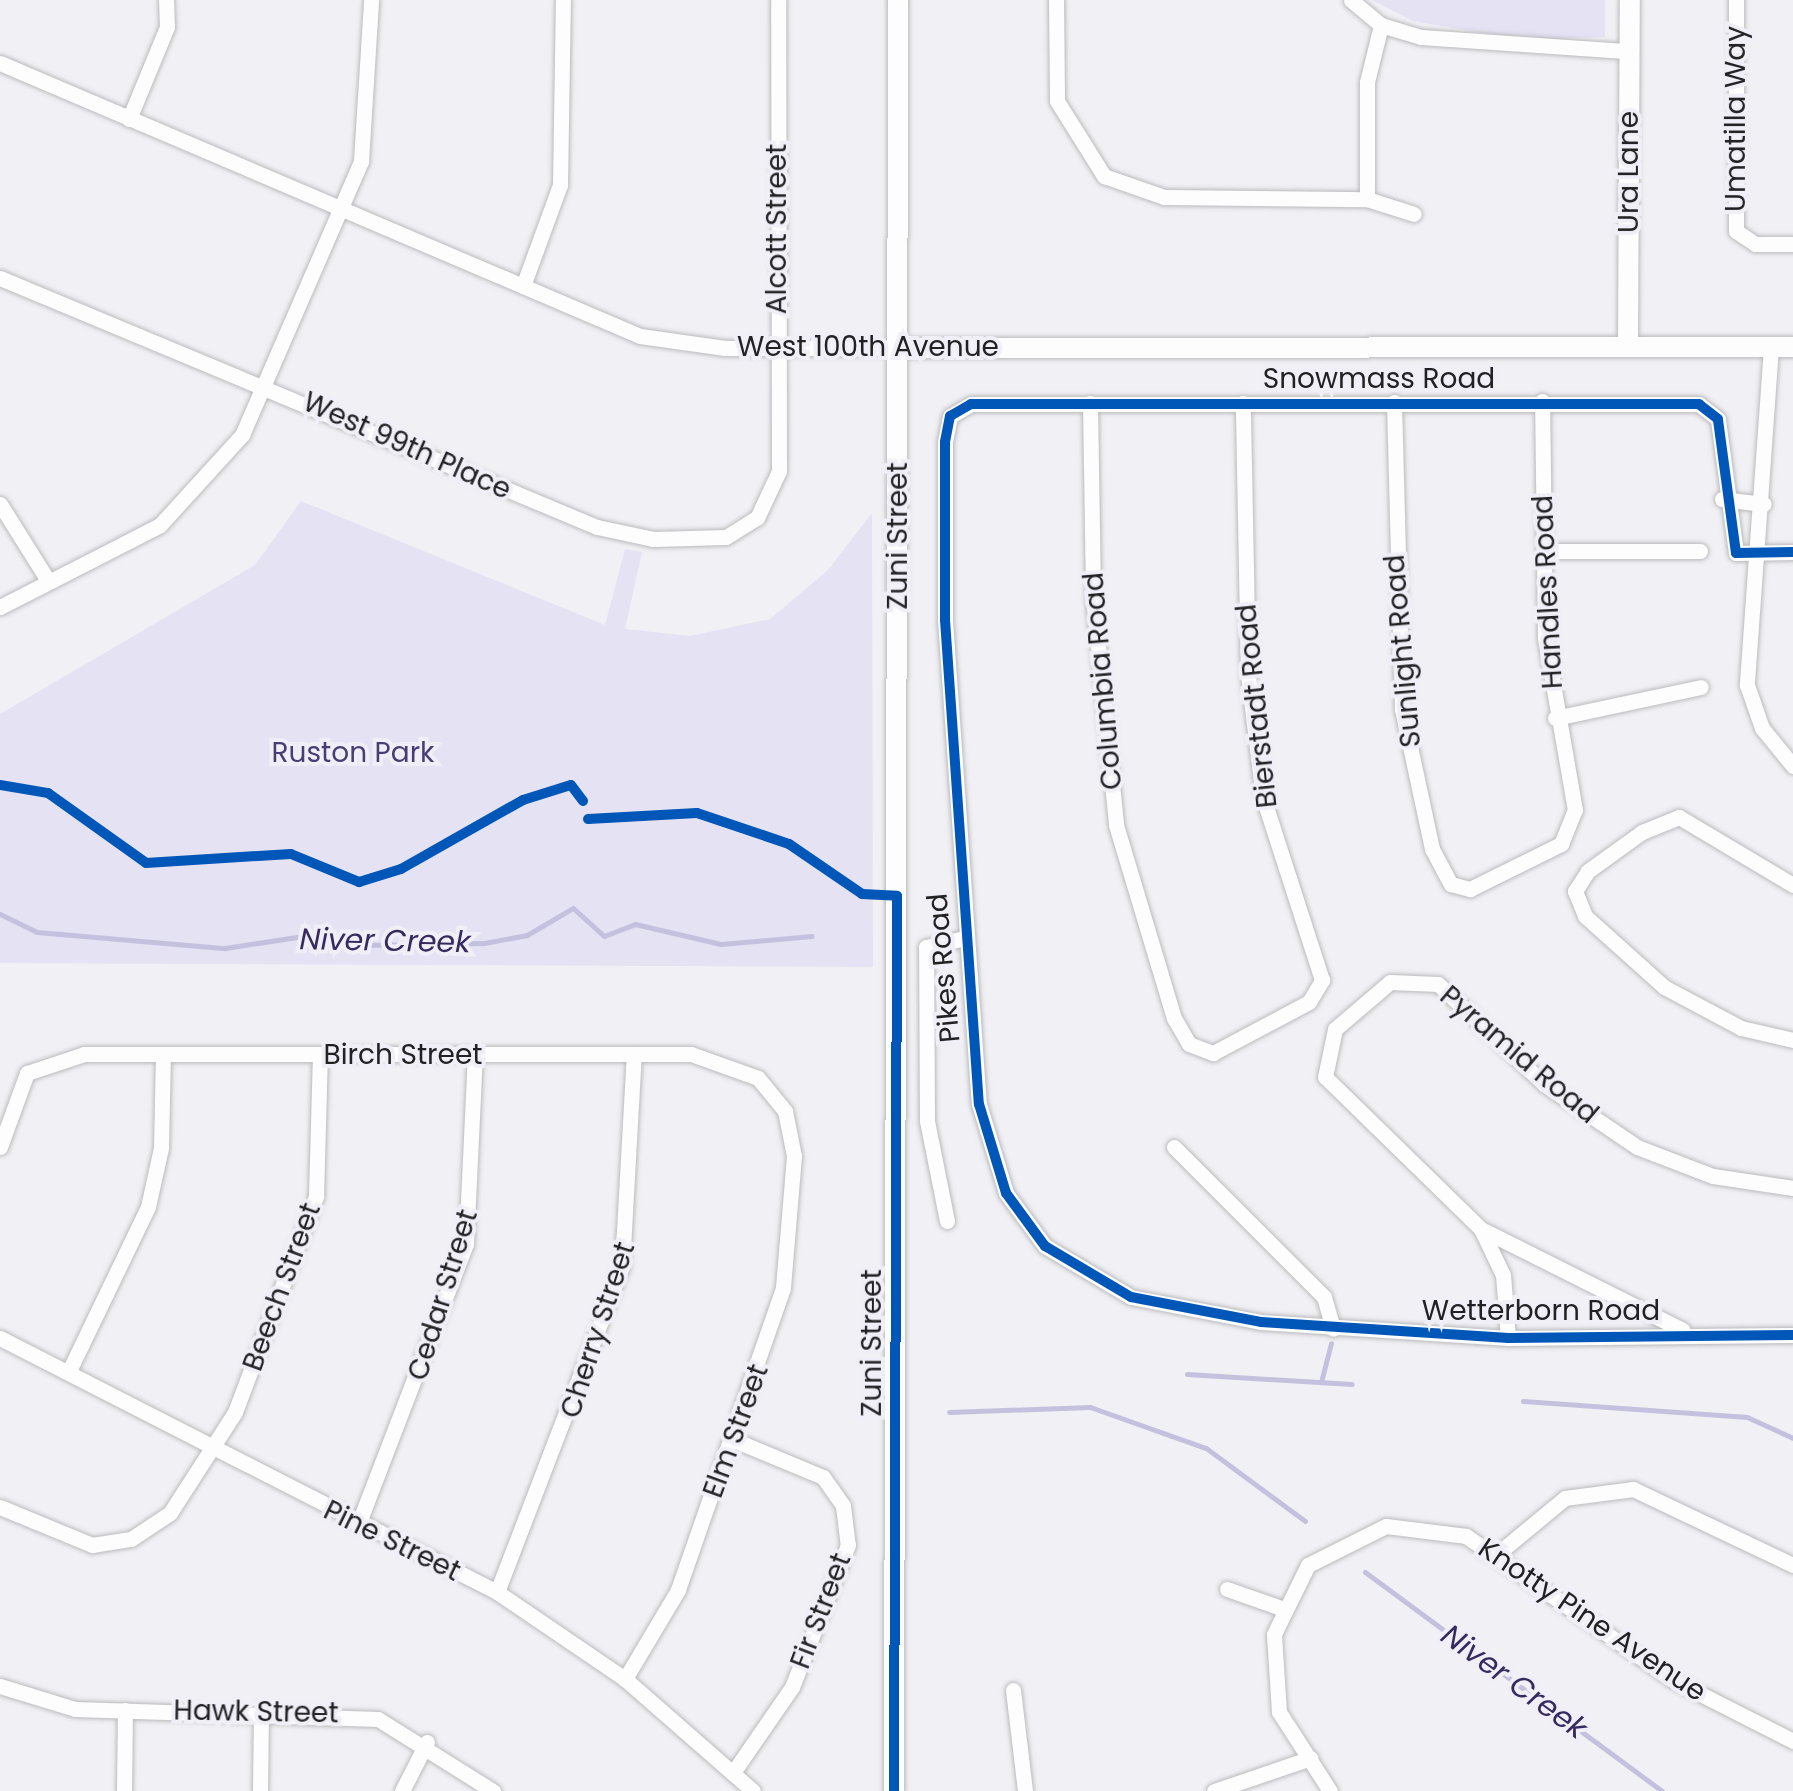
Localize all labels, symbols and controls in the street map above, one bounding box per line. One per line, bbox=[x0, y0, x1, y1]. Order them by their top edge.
street label: Umatilla Way bbox=[1719, 26, 1753, 212]
street label: Ura Lane bbox=[1612, 111, 1646, 233]
street label: Alcott Street bbox=[760, 144, 794, 314]
street label: West 100th Avenue bbox=[737, 330, 999, 364]
street label: Snowmass Road bbox=[1263, 362, 1495, 396]
street label: West 99th Place bbox=[298, 385, 516, 507]
street label: Zuni Street bbox=[881, 462, 915, 610]
street label: Handles Road bbox=[1526, 494, 1570, 690]
street label: Sunlight Road bbox=[1378, 553, 1428, 749]
street label: Columbia Road bbox=[1077, 571, 1129, 791]
street label: Bierstadt Road bbox=[1230, 602, 1284, 810]
park label: Ruston Park bbox=[271, 736, 435, 770]
street label: Pikes Road bbox=[921, 892, 967, 1044]
water label: Niver Creek bbox=[299, 922, 471, 960]
street label: Pyramid Road bbox=[1433, 979, 1605, 1131]
street label: Birch Street bbox=[324, 1038, 482, 1072]
street label: Beech Street bbox=[236, 1198, 328, 1376]
street label: Cedar Street bbox=[401, 1206, 485, 1384]
street label: Cherry Street bbox=[554, 1238, 642, 1422]
street label: Zuni Street bbox=[855, 1269, 889, 1417]
street label: Wetterborn Road bbox=[1422, 1294, 1660, 1328]
street label: Elm Street bbox=[696, 1360, 776, 1502]
street label: Pine Street bbox=[318, 1493, 466, 1589]
street label: Knotty Pine Avenue bbox=[1472, 1531, 1712, 1709]
street label: Fir Street bbox=[784, 1549, 858, 1673]
water label: Niver Creek bbox=[1434, 1617, 1594, 1747]
street label: Hawk Street bbox=[173, 1694, 339, 1730]

